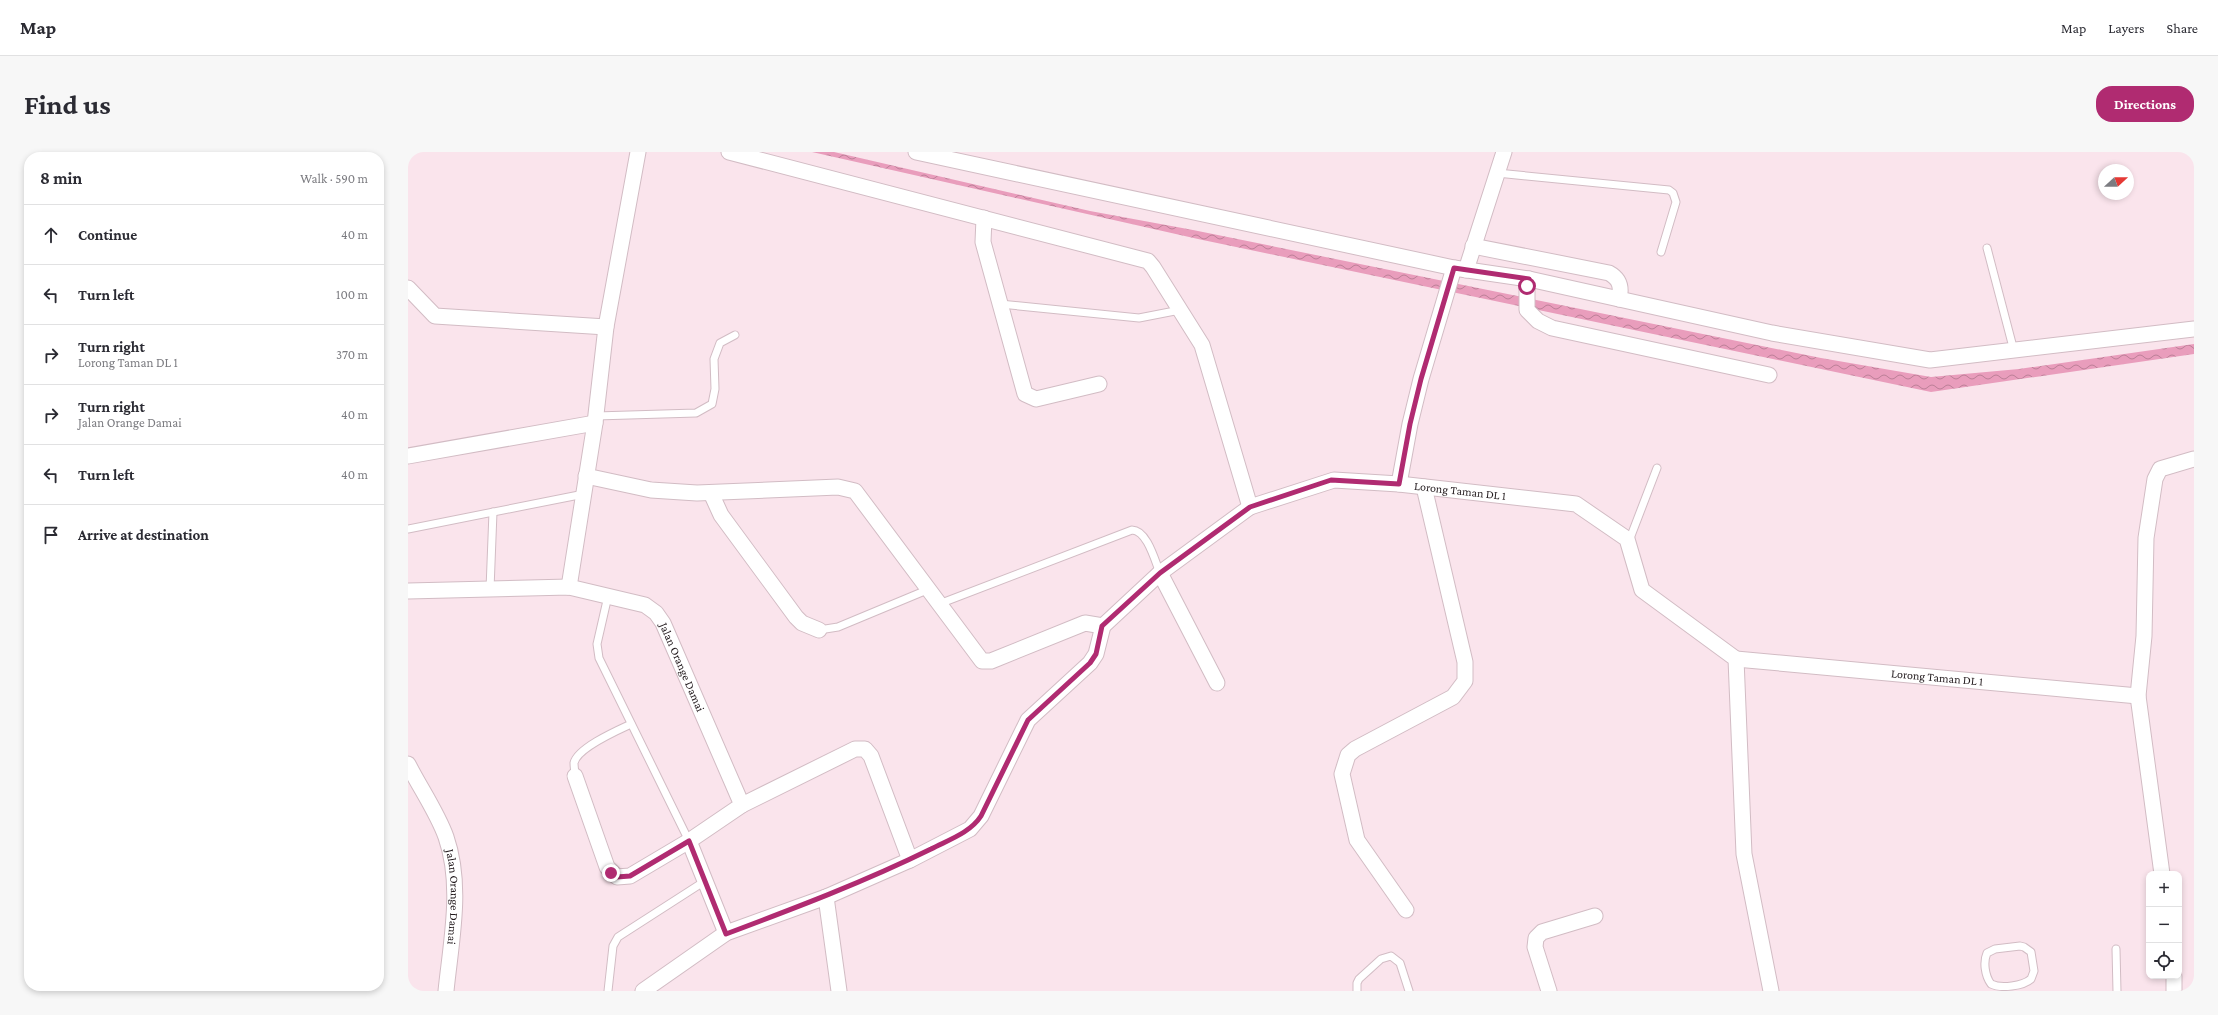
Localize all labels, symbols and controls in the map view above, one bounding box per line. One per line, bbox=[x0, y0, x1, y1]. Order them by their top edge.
text: Map bbox=[20, 17, 56, 38]
text: Map bbox=[2061, 20, 2086, 36]
text: Layers bbox=[2108, 20, 2145, 36]
text: Share bbox=[2167, 20, 2198, 36]
button: Directions bbox=[2096, 86, 2194, 122]
text: Find us bbox=[24, 89, 111, 120]
north arrow bbox=[2098, 164, 2134, 200]
text: 8 min bbox=[40, 169, 82, 188]
text: Walk · 590 m bbox=[300, 171, 368, 186]
icon: ahead bbox=[40, 224, 62, 246]
text: Continue bbox=[78, 227, 137, 243]
text: 40 m bbox=[341, 227, 368, 242]
route start bbox=[1518, 277, 1536, 295]
icon: left bbox=[40, 284, 62, 306]
text: Turn left bbox=[78, 287, 134, 303]
text: 100 m bbox=[336, 287, 368, 302]
text: Turn right bbox=[78, 339, 145, 355]
icon: right bbox=[40, 344, 62, 366]
text: 370 m bbox=[336, 347, 368, 362]
text: Lorong Taman DL 1 bbox=[78, 355, 178, 370]
text: Turn right bbox=[78, 399, 145, 415]
icon: right bbox=[40, 404, 62, 426]
text: 40 m bbox=[341, 407, 368, 422]
text: Jalan Orange Damai bbox=[78, 415, 182, 430]
icon: left bbox=[40, 464, 62, 486]
text: Turn left bbox=[78, 467, 134, 483]
text: 40 m bbox=[341, 467, 368, 482]
street label: Lorong Taman DL 1 bbox=[1414, 479, 1507, 503]
icon: arrive bbox=[40, 524, 62, 546]
text: Arrive at destination bbox=[78, 527, 209, 543]
street label: Jalan Orange Damai bbox=[656, 619, 708, 714]
street label: Lorong Taman DL 1 bbox=[1891, 666, 1984, 689]
street label: Jalan Orange Damai bbox=[443, 847, 462, 945]
route end bbox=[602, 864, 620, 882]
map controls bbox=[2146, 871, 2182, 979]
button: + bbox=[2146, 871, 2182, 907]
button: − bbox=[2146, 907, 2182, 943]
button: locate bbox=[2146, 943, 2182, 979]

